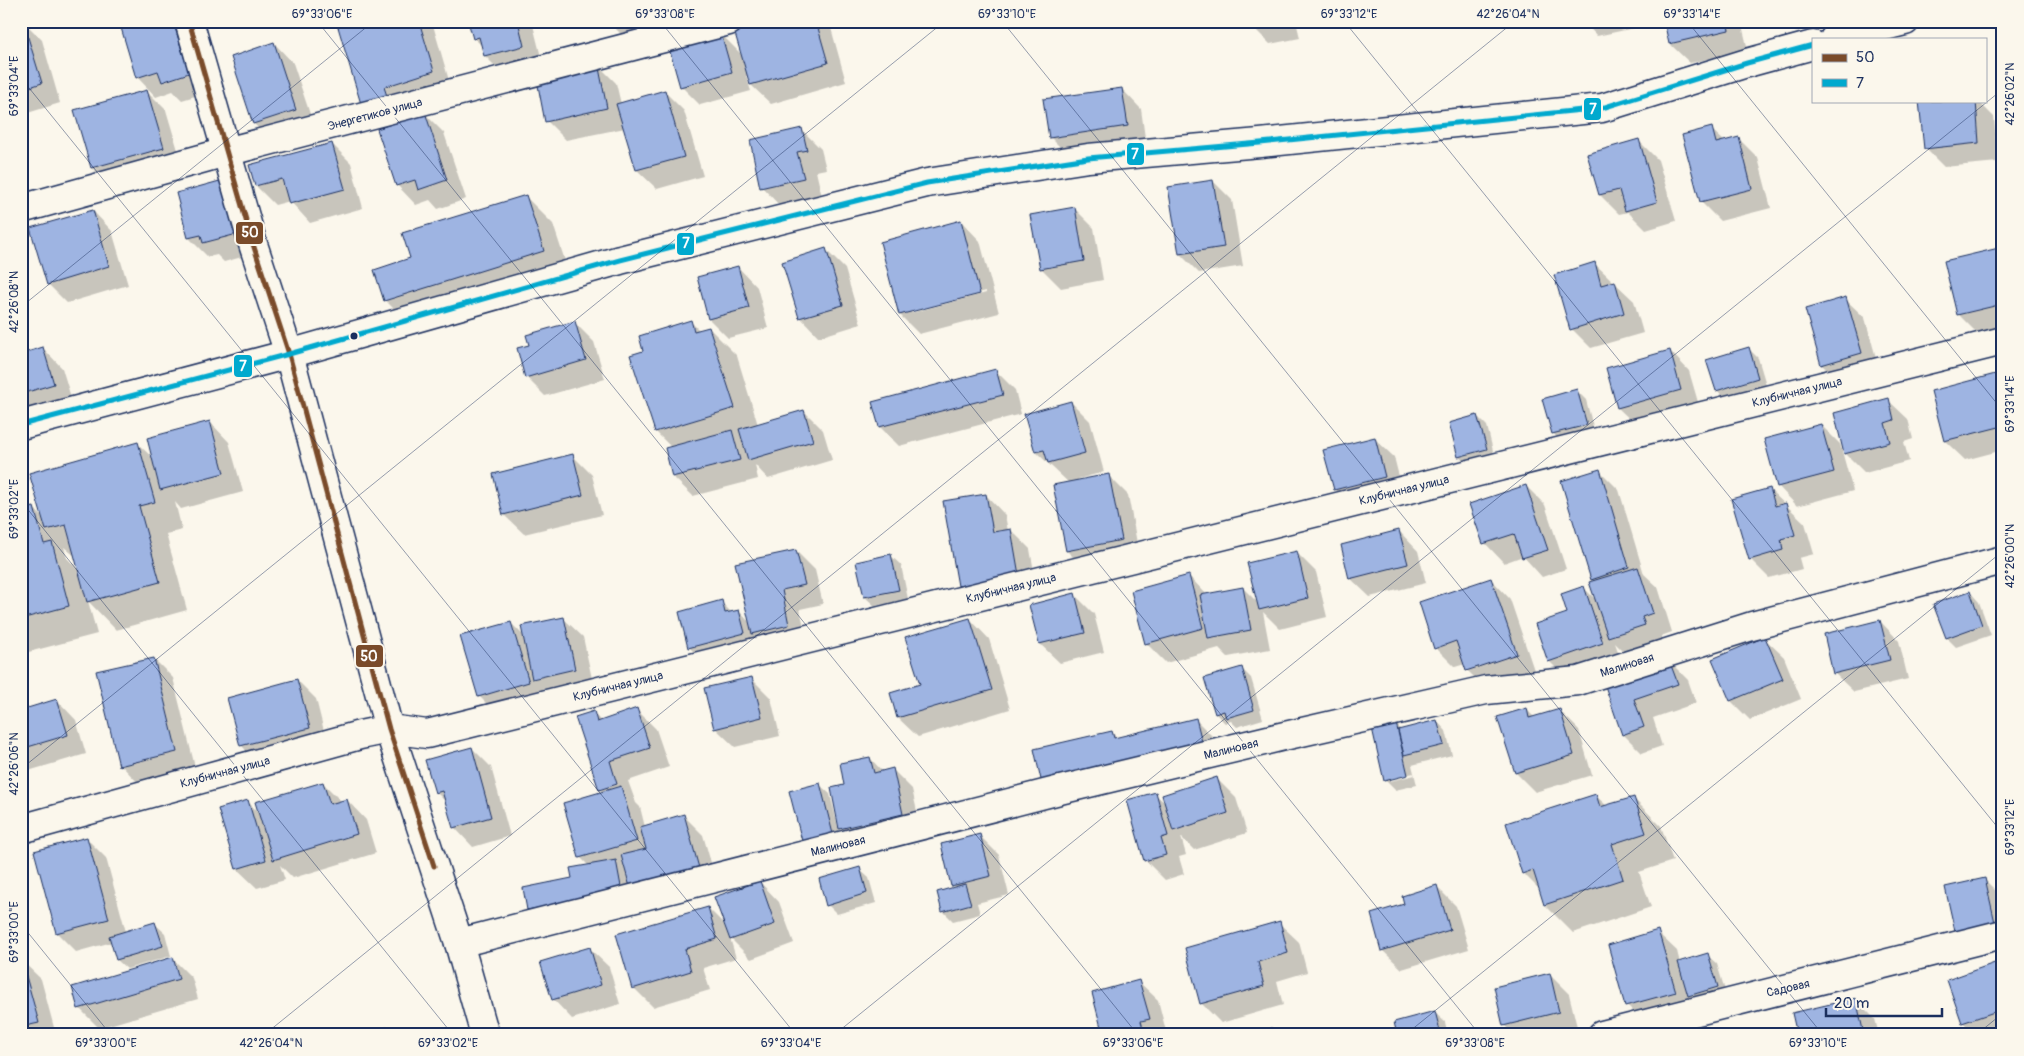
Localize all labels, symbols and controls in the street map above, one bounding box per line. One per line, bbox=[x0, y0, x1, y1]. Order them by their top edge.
text: 69°33'06"E bbox=[292, 7, 352, 22]
text: 69°33'08"E bbox=[635, 7, 695, 22]
text: 69°33'10"E bbox=[978, 7, 1036, 22]
text: 69°33'12"E bbox=[1321, 7, 1377, 22]
text: 42°26'04"N bbox=[1476, 7, 1540, 22]
text: 69°33'14"E bbox=[1664, 7, 1720, 22]
legend bbox=[1812, 38, 1986, 102]
text: 50 bbox=[1856, 48, 1874, 67]
text: 69°33'04"E bbox=[7, 56, 22, 116]
text: 42°26'02"N bbox=[2003, 63, 2018, 125]
text: 7 bbox=[1856, 74, 1864, 93]
street label: Энергетиков улица bbox=[326, 95, 424, 134]
line badge: 7 bbox=[1583, 97, 1602, 121]
text: 7 bbox=[1589, 101, 1597, 118]
line badge: 7 bbox=[1126, 142, 1145, 166]
text: 7 bbox=[1131, 146, 1139, 163]
line badge: 50 bbox=[235, 221, 264, 245]
text: 50 bbox=[241, 224, 259, 241]
line badge: 7 bbox=[676, 232, 695, 256]
text: 7 bbox=[682, 235, 690, 252]
text: 42°26'08"N bbox=[7, 271, 22, 333]
unlabelled marker bbox=[349, 331, 359, 341]
line badge: 7 bbox=[233, 354, 253, 378]
text: 7 bbox=[239, 358, 247, 375]
street label: Клубничная улица bbox=[1751, 374, 1844, 411]
text: 69°33'14"E bbox=[2003, 376, 2018, 432]
street label: Клубничная улица bbox=[1358, 472, 1451, 509]
text: 69°33'02"E bbox=[7, 479, 22, 539]
text: 42°26'00"N bbox=[2003, 524, 2018, 588]
street label: Клубничная улица bbox=[965, 570, 1058, 607]
line badge: 50 bbox=[355, 644, 384, 668]
text: 50 bbox=[360, 648, 378, 665]
street label: Малиновая bbox=[1598, 650, 1656, 681]
street label: Клубничная улица bbox=[572, 668, 665, 705]
text: 42°26'06"N bbox=[7, 732, 22, 796]
street label: Малиновая bbox=[1202, 735, 1260, 763]
street label: Клубничная улица bbox=[179, 753, 272, 792]
text: 69°33'12"E bbox=[2003, 799, 2018, 855]
street label: Малиновая bbox=[809, 832, 867, 860]
text: 69°33'00"E bbox=[7, 901, 22, 963]
street label: Садовая bbox=[1765, 976, 1811, 1001]
scale bar bbox=[1826, 986, 1943, 1018]
text: 20 m bbox=[1834, 994, 1869, 1013]
text: 69°33'00"E bbox=[75, 1036, 137, 1051]
text: 42°26'04"N bbox=[239, 1036, 303, 1051]
text: 69°33'02"E bbox=[418, 1036, 478, 1051]
text: 69°33'04"E bbox=[761, 1036, 821, 1051]
text: 69°33'06"E bbox=[1103, 1036, 1163, 1051]
text: 69°33'08"E bbox=[1445, 1036, 1505, 1051]
text: 69°33'10"E bbox=[1789, 1036, 1847, 1051]

